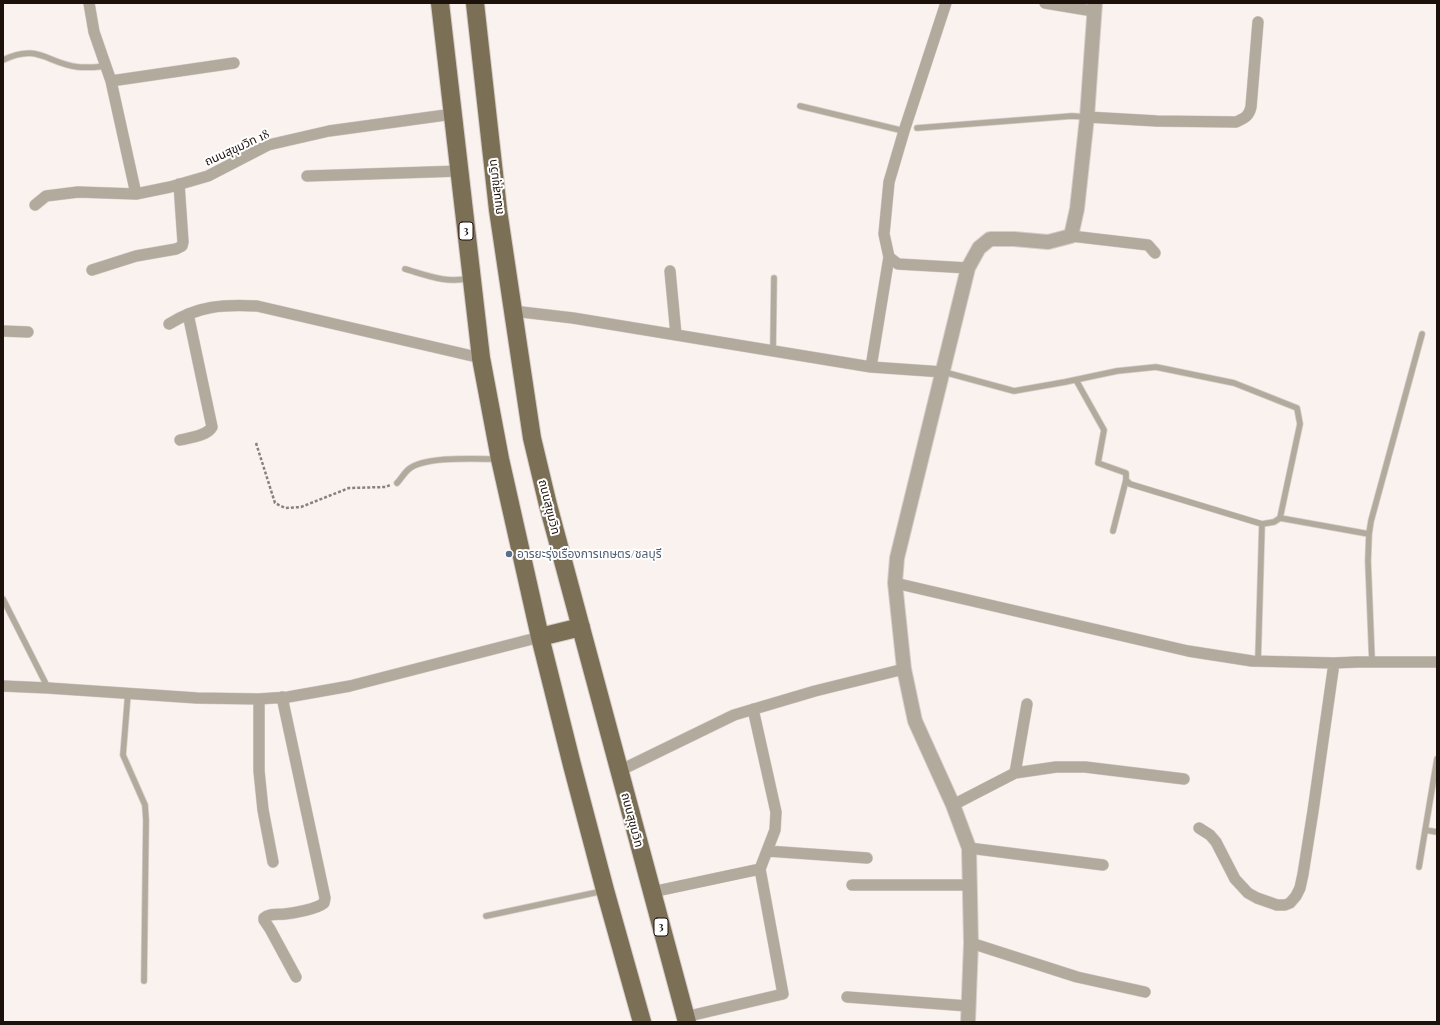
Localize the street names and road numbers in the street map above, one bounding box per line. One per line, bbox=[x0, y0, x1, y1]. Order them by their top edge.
street label: ถนนสุขุมวิท 18 bbox=[202, 127, 272, 169]
street label: ถนนสุขุมวิท bbox=[485, 158, 507, 216]
road number: 3 bbox=[459, 222, 473, 240]
street label: ถนนสุขุมวิท bbox=[535, 478, 563, 536]
street label: ถนนสุขุมวิท bbox=[618, 791, 646, 849]
road number: 3 bbox=[654, 918, 668, 936]

